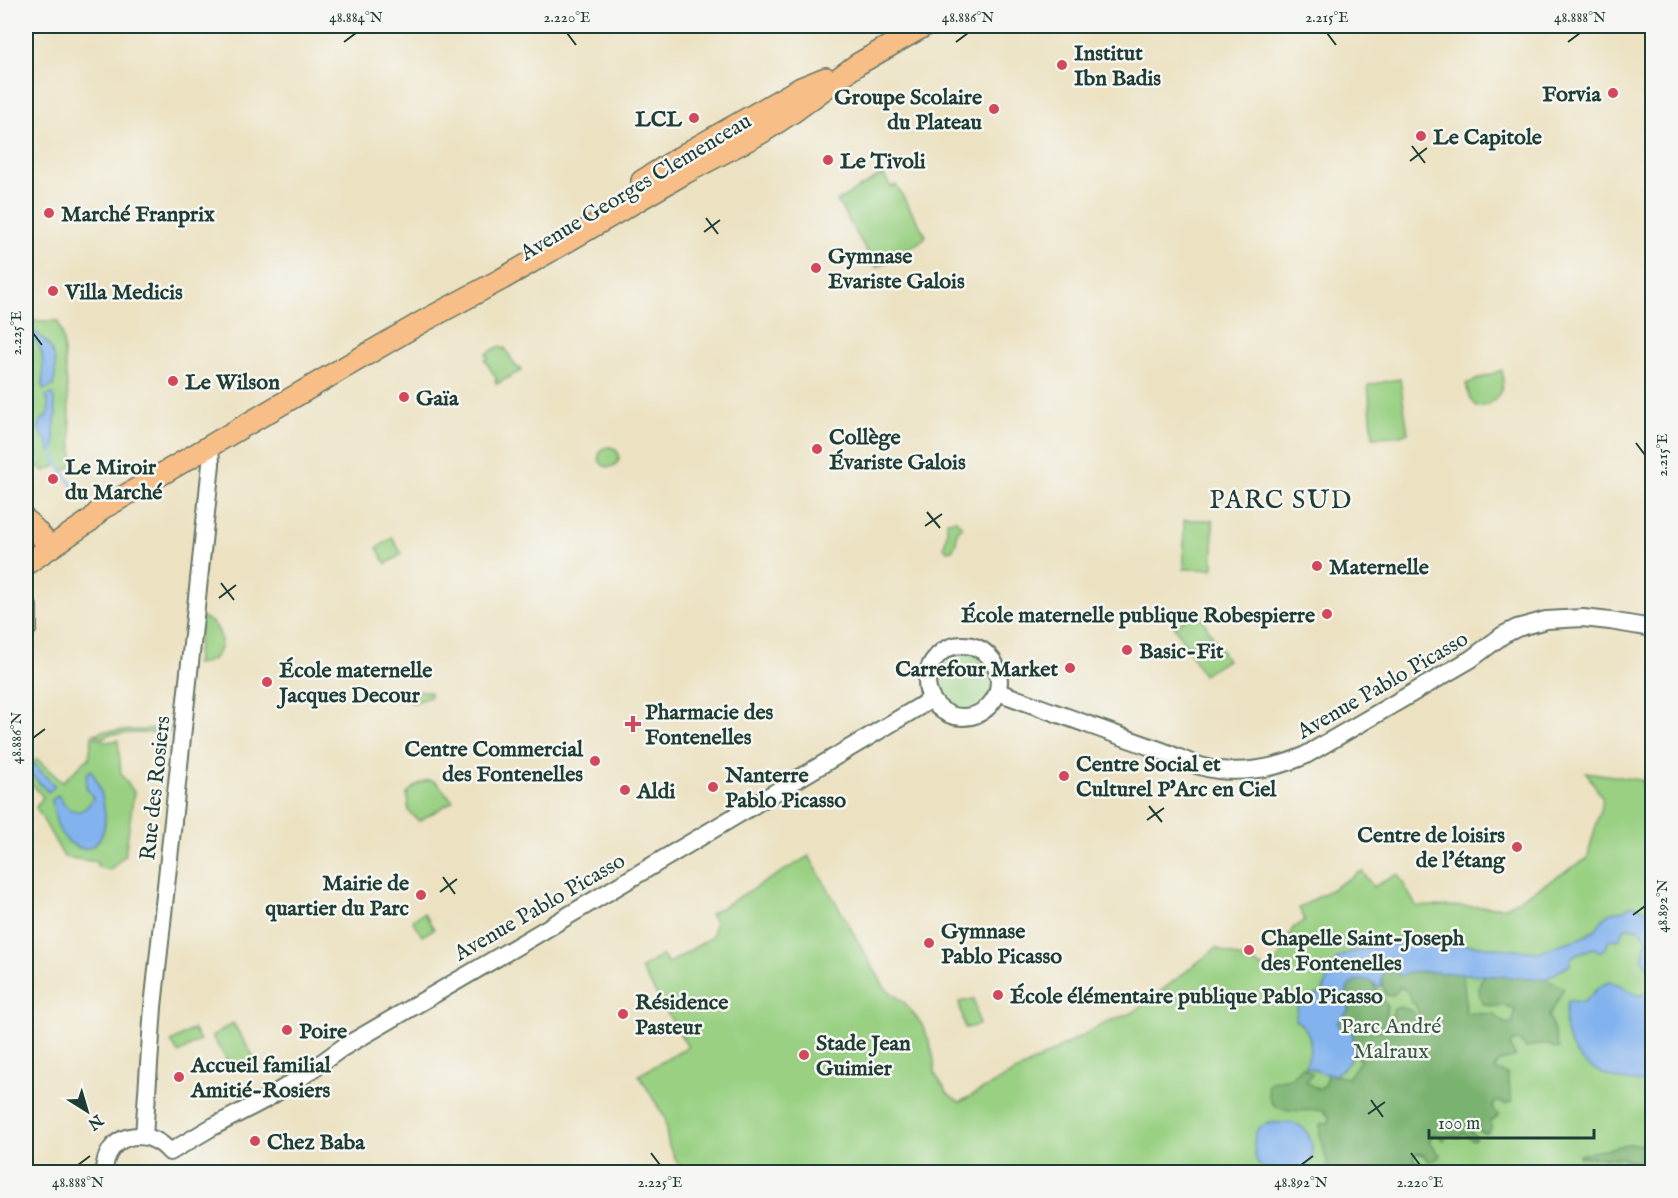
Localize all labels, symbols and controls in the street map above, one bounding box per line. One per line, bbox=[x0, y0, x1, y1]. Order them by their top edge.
text: 48.884°N bbox=[329, 8, 383, 27]
text: 2.220°E bbox=[544, 8, 590, 27]
text: 48.886°N bbox=[942, 8, 994, 27]
text: 2.215°E bbox=[1305, 8, 1349, 27]
text: 48.888°N bbox=[1554, 8, 1606, 27]
place label: Institut Ibn Badis bbox=[1074, 40, 1161, 93]
marker: Institut Ibn Badis bbox=[1055, 58, 1069, 72]
place label: Forvia bbox=[1542, 81, 1601, 109]
place label: Groupe Scolaire du Plateau bbox=[834, 84, 983, 137]
marker: Forvia bbox=[1606, 86, 1620, 100]
marker: Groupe Scolaire du Plateau bbox=[987, 102, 1001, 116]
place label: LCL bbox=[635, 106, 683, 134]
street label: Avenue Georges Clemenceau bbox=[514, 107, 757, 268]
marker: LCL bbox=[687, 111, 701, 125]
place label: Le Capitole bbox=[1433, 124, 1542, 152]
marker: Le Capitole bbox=[1414, 129, 1428, 143]
place label: Le Tivoli bbox=[840, 148, 926, 176]
marker: Le Tivoli bbox=[821, 153, 835, 167]
place label: Marché Franprix bbox=[61, 201, 215, 229]
marker: Marché Franprix bbox=[42, 206, 56, 220]
place label: Gymnase Evariste Galois bbox=[828, 243, 965, 296]
marker: Gymnase Evariste Galois bbox=[809, 261, 823, 275]
place label: Villa Medicis bbox=[64, 279, 183, 307]
marker: Villa Medicis bbox=[46, 284, 60, 298]
text: 2.225°E bbox=[7, 311, 26, 355]
place label: Le Wilson bbox=[185, 369, 280, 397]
marker: Le Wilson bbox=[166, 374, 180, 388]
place label: Gaïa bbox=[416, 385, 459, 413]
marker: Gaïa bbox=[397, 390, 411, 404]
place label: Collège Évariste Galois bbox=[829, 424, 966, 477]
text: 2.215°E bbox=[1653, 433, 1672, 477]
marker: Collège Évariste Galois bbox=[810, 442, 824, 456]
place label: Le Miroir du Marché bbox=[65, 454, 162, 507]
marker: Le Miroir du Marché bbox=[46, 472, 60, 486]
district label: PARC SUD bbox=[1209, 484, 1353, 517]
place label: Maternelle bbox=[1329, 554, 1429, 582]
marker: Maternelle bbox=[1310, 559, 1324, 573]
place label: École maternelle publique Robespierre bbox=[961, 602, 1315, 630]
marker: École maternelle publique Robespierre bbox=[1320, 607, 1334, 621]
street label: Avenue Pablo Picasso bbox=[1292, 625, 1474, 747]
place label: Basic-Fit bbox=[1139, 638, 1224, 666]
marker: Basic-Fit bbox=[1120, 643, 1134, 657]
place label: Carrefour Market bbox=[895, 656, 1058, 684]
place label: École maternelle Jacques Decour bbox=[276, 657, 432, 710]
marker: Carrefour Market bbox=[1063, 661, 1077, 675]
marker: École maternelle Jacques Decour bbox=[260, 675, 274, 689]
place label: Pharmacie des Fontenelles bbox=[645, 699, 773, 752]
text: 48.886°N bbox=[7, 712, 26, 764]
street label: Rue des Rosiers bbox=[134, 715, 178, 862]
marker: Pharmacie des Fontenelles bbox=[626, 717, 640, 731]
place label: Centre Commercial des Fontenelles bbox=[404, 736, 584, 789]
place label: Centre Social et Culturel P'Arc en Ciel bbox=[1076, 751, 1277, 804]
marker: Centre Commercial des Fontenelles bbox=[588, 754, 602, 768]
place label: Nanterre Pablo Picasso bbox=[724, 762, 846, 815]
marker: Centre Social et Culturel P'Arc en Ciel bbox=[1057, 769, 1071, 783]
place label: Aldi bbox=[636, 778, 676, 806]
marker: Nanterre Pablo Picasso bbox=[706, 780, 720, 794]
marker: Aldi bbox=[618, 783, 632, 797]
place label: Centre de loisirs de l'étang bbox=[1357, 822, 1506, 875]
marker: Centre de loisirs de l'étang bbox=[1510, 840, 1524, 854]
street label: Avenue Pablo Picasso bbox=[449, 847, 631, 969]
place label: Mairie de quartier du Parc bbox=[265, 870, 410, 923]
text: 48.892°N bbox=[1653, 879, 1672, 933]
marker: Mairie de quartier du Parc bbox=[414, 888, 428, 902]
place label: Gymnase Pablo Picasso bbox=[941, 918, 1062, 971]
place label: Chapelle Saint-Joseph des Fontenelles bbox=[1261, 925, 1465, 978]
marker: Gymnase Pablo Picasso bbox=[922, 936, 936, 950]
marker: Chapelle Saint-Joseph des Fontenelles bbox=[1242, 943, 1256, 957]
place label: École élémentaire publique Pablo Picasso bbox=[1010, 983, 1383, 1011]
marker: École élémentaire publique Pablo Picasso bbox=[991, 988, 1005, 1002]
place label: Résidence Pasteur bbox=[635, 989, 728, 1042]
marker: Résidence Pasteur bbox=[616, 1007, 630, 1021]
park label: Parc André Malraux bbox=[1341, 1013, 1441, 1066]
place label: Poire bbox=[299, 1018, 347, 1046]
marker: Poire bbox=[280, 1023, 294, 1037]
place label: Stade Jean Guimier bbox=[816, 1030, 911, 1083]
marker: Stade Jean Guimier bbox=[797, 1048, 811, 1062]
place label: Accueil familial Amitié-Rosiers bbox=[190, 1052, 332, 1105]
marker: Accueil familial Amitié-Rosiers bbox=[172, 1070, 186, 1084]
north arrow bbox=[57, 1081, 117, 1141]
scale bar bbox=[1429, 1102, 1594, 1140]
text: N bbox=[83, 1109, 107, 1134]
text: 100 m bbox=[1438, 1113, 1480, 1136]
place label: Chez Baba bbox=[267, 1129, 365, 1157]
marker: Chez Baba bbox=[248, 1134, 262, 1148]
text: 48.888°N bbox=[52, 1173, 104, 1192]
text: 2.225°E bbox=[638, 1173, 682, 1192]
text: 48.892°N bbox=[1274, 1173, 1328, 1192]
text: 2.220°E bbox=[1397, 1173, 1443, 1192]

